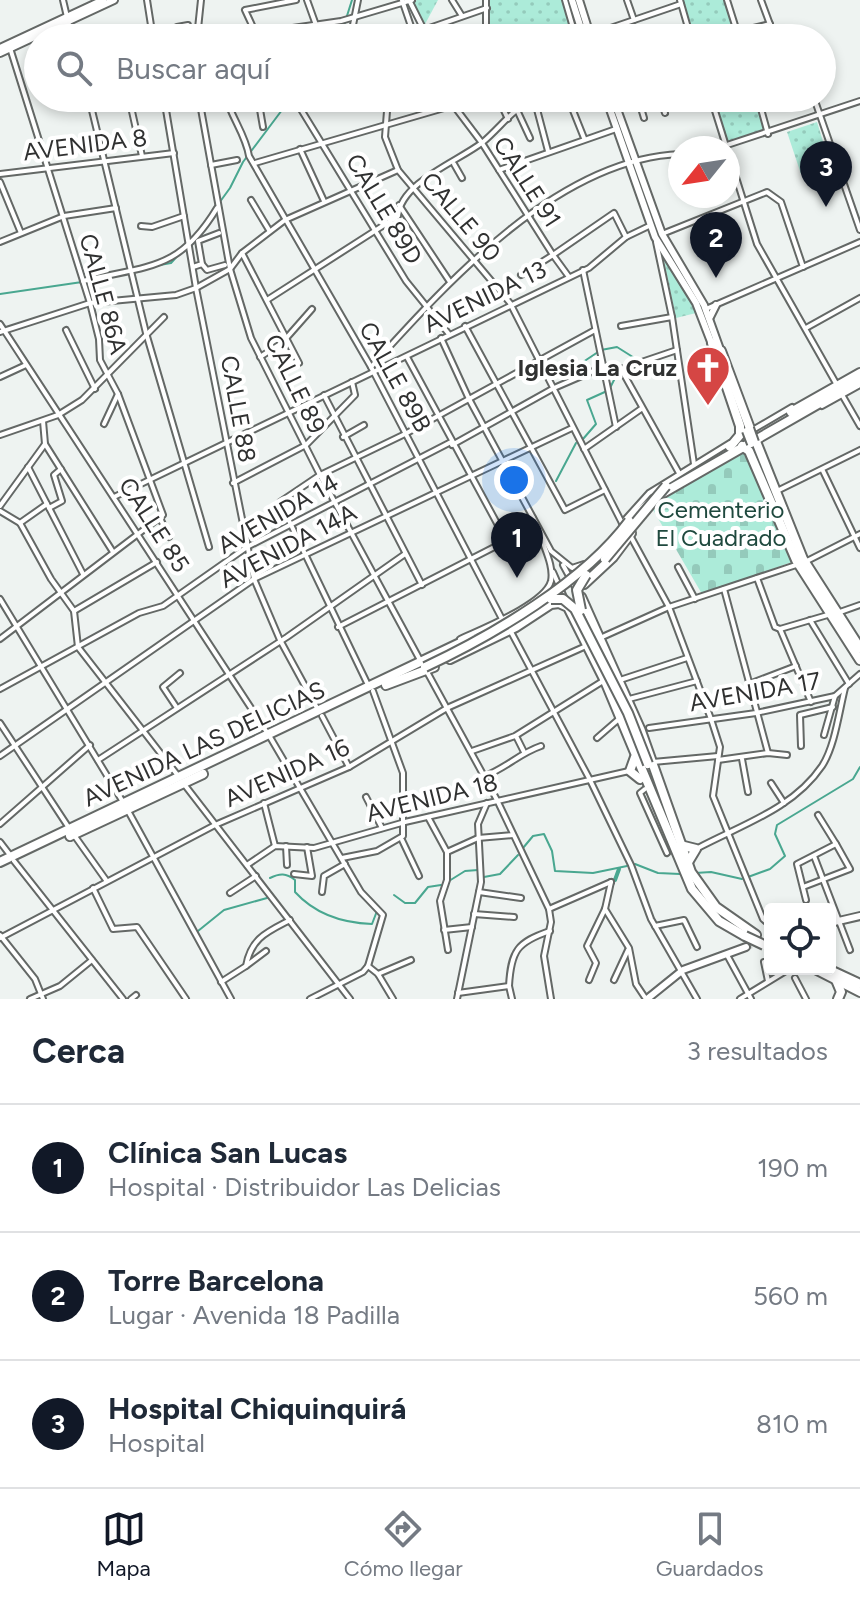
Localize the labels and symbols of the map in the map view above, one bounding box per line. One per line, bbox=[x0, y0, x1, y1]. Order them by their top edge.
street label: AVENIDA 8 bbox=[21, 123, 149, 166]
street label: CALLE 91 bbox=[487, 131, 567, 232]
north arrow bbox=[668, 136, 740, 208]
pin: 3 bbox=[800, 141, 852, 207]
street label: CALLE 89D bbox=[340, 148, 429, 269]
street label: CALLE 90 bbox=[416, 166, 507, 267]
pin: 2 bbox=[690, 212, 742, 278]
street label: CALLE 86A bbox=[74, 231, 134, 358]
street label: AVENIDA 13 bbox=[419, 254, 551, 339]
street label: CALLE 89B bbox=[353, 317, 438, 437]
street label: CALLE 89 bbox=[259, 329, 332, 438]
church icon: Iglesia La Cruz bbox=[684, 344, 732, 407]
street label: CALLE 88 bbox=[215, 353, 262, 465]
place label: Iglesia La Cruz bbox=[517, 353, 677, 382]
your location bbox=[494, 460, 534, 500]
street label: AVENIDA 14 bbox=[212, 467, 343, 560]
street label: CALLE 85 bbox=[113, 472, 196, 578]
park label: Cementerio El Cuadrado bbox=[656, 495, 786, 552]
street label: AVENIDA 14A bbox=[214, 497, 362, 594]
pin: 1 bbox=[491, 512, 543, 578]
street label: AVENIDA 17 bbox=[687, 666, 823, 717]
street label: AVENIDA LAS DELICIAS bbox=[78, 675, 329, 812]
street label: AVENIDA 16 bbox=[220, 732, 354, 813]
street label: AVENIDA 18 bbox=[363, 767, 501, 828]

